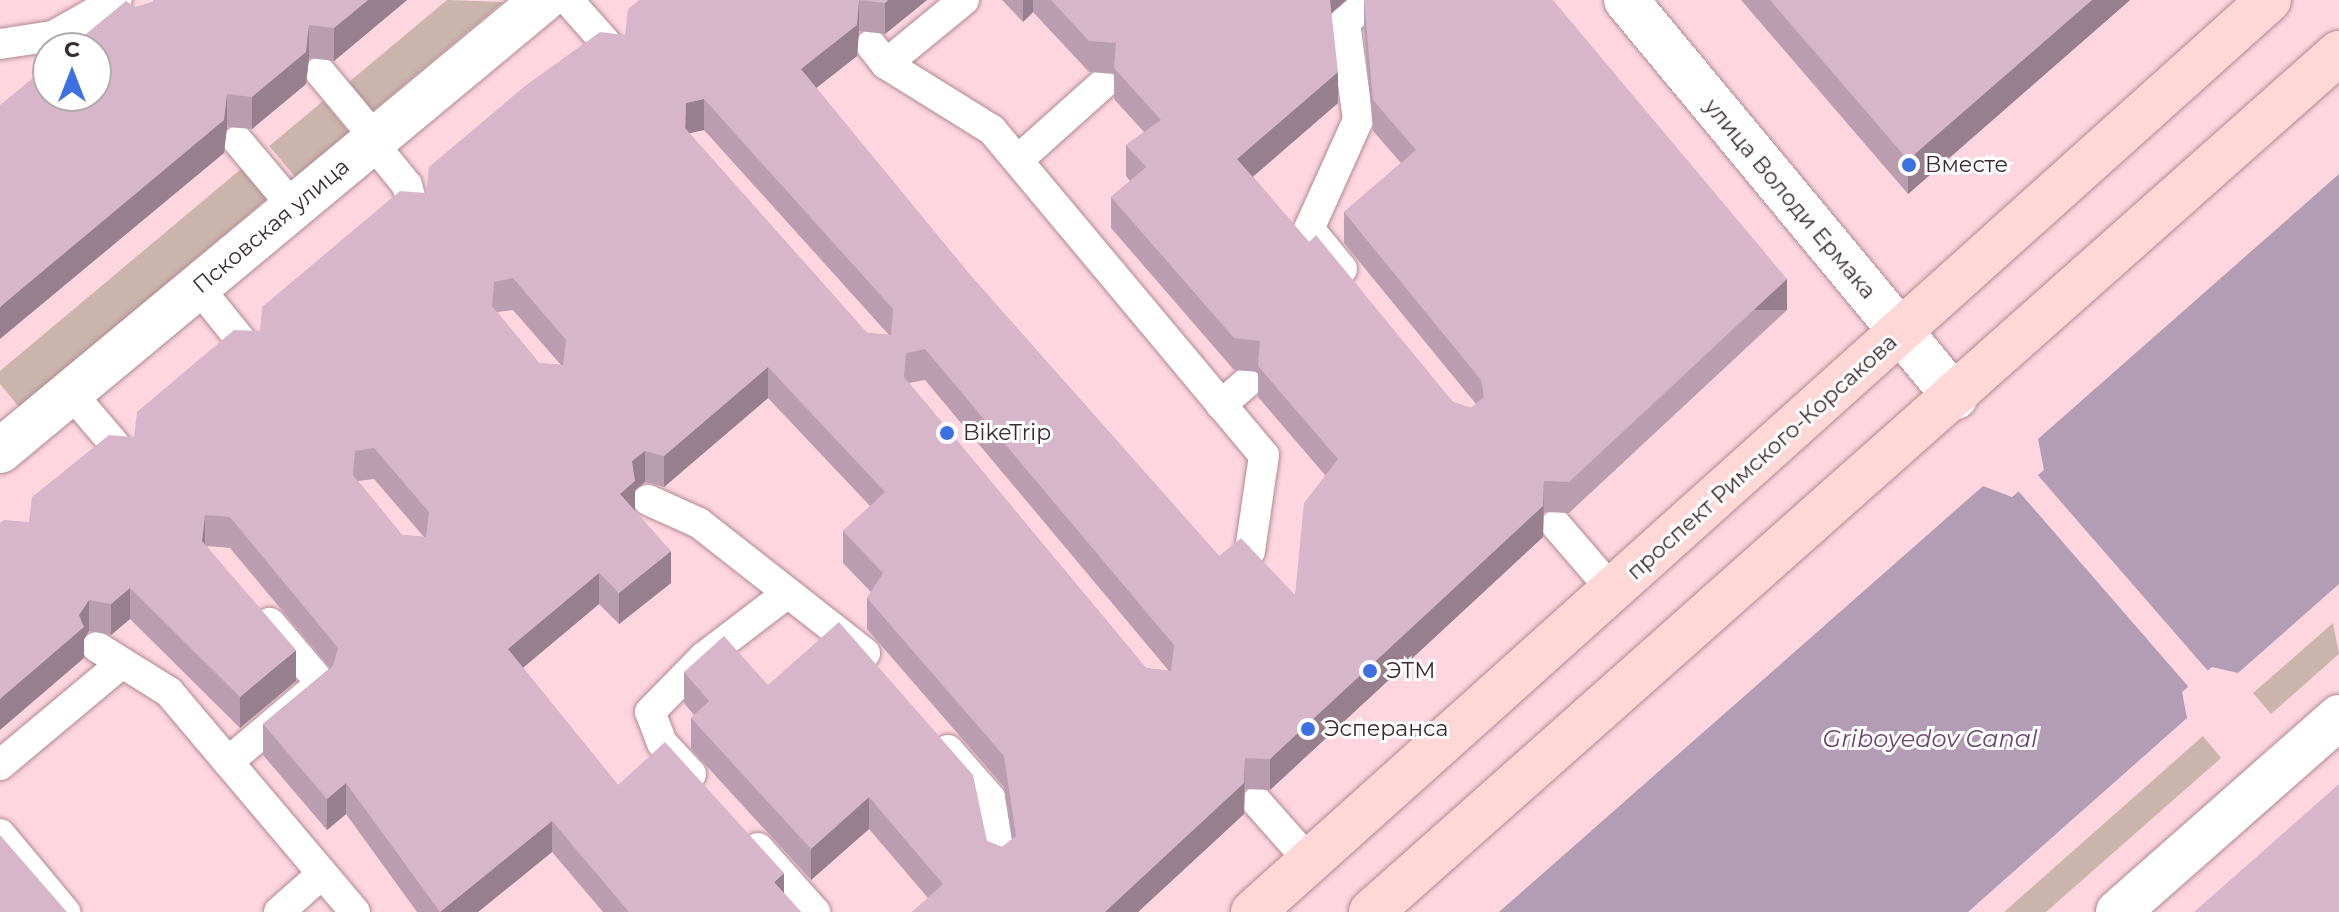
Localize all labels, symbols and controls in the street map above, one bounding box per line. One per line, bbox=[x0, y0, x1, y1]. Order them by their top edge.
north arrow bbox=[32, 32, 112, 112]
text: С bbox=[64, 36, 80, 63]
street label: улица Володи Ермака bbox=[1699, 94, 1881, 304]
place label: Вместе bbox=[1925, 152, 2008, 178]
street label: Псковская улица bbox=[187, 153, 355, 299]
marker: Вместе bbox=[1900, 156, 1918, 174]
street label: проспект Римского-Корсакова bbox=[1622, 329, 1902, 585]
place label: BikeTrip bbox=[963, 420, 1051, 446]
marker: BikeTrip bbox=[938, 424, 956, 442]
place label: ЭТМ bbox=[1386, 658, 1435, 684]
marker: ЭТМ bbox=[1361, 662, 1379, 680]
place label: Эсперанса bbox=[1324, 716, 1448, 742]
marker: Эсперанса bbox=[1299, 720, 1317, 738]
water label: Griboyedov Canal bbox=[1823, 725, 2037, 753]

